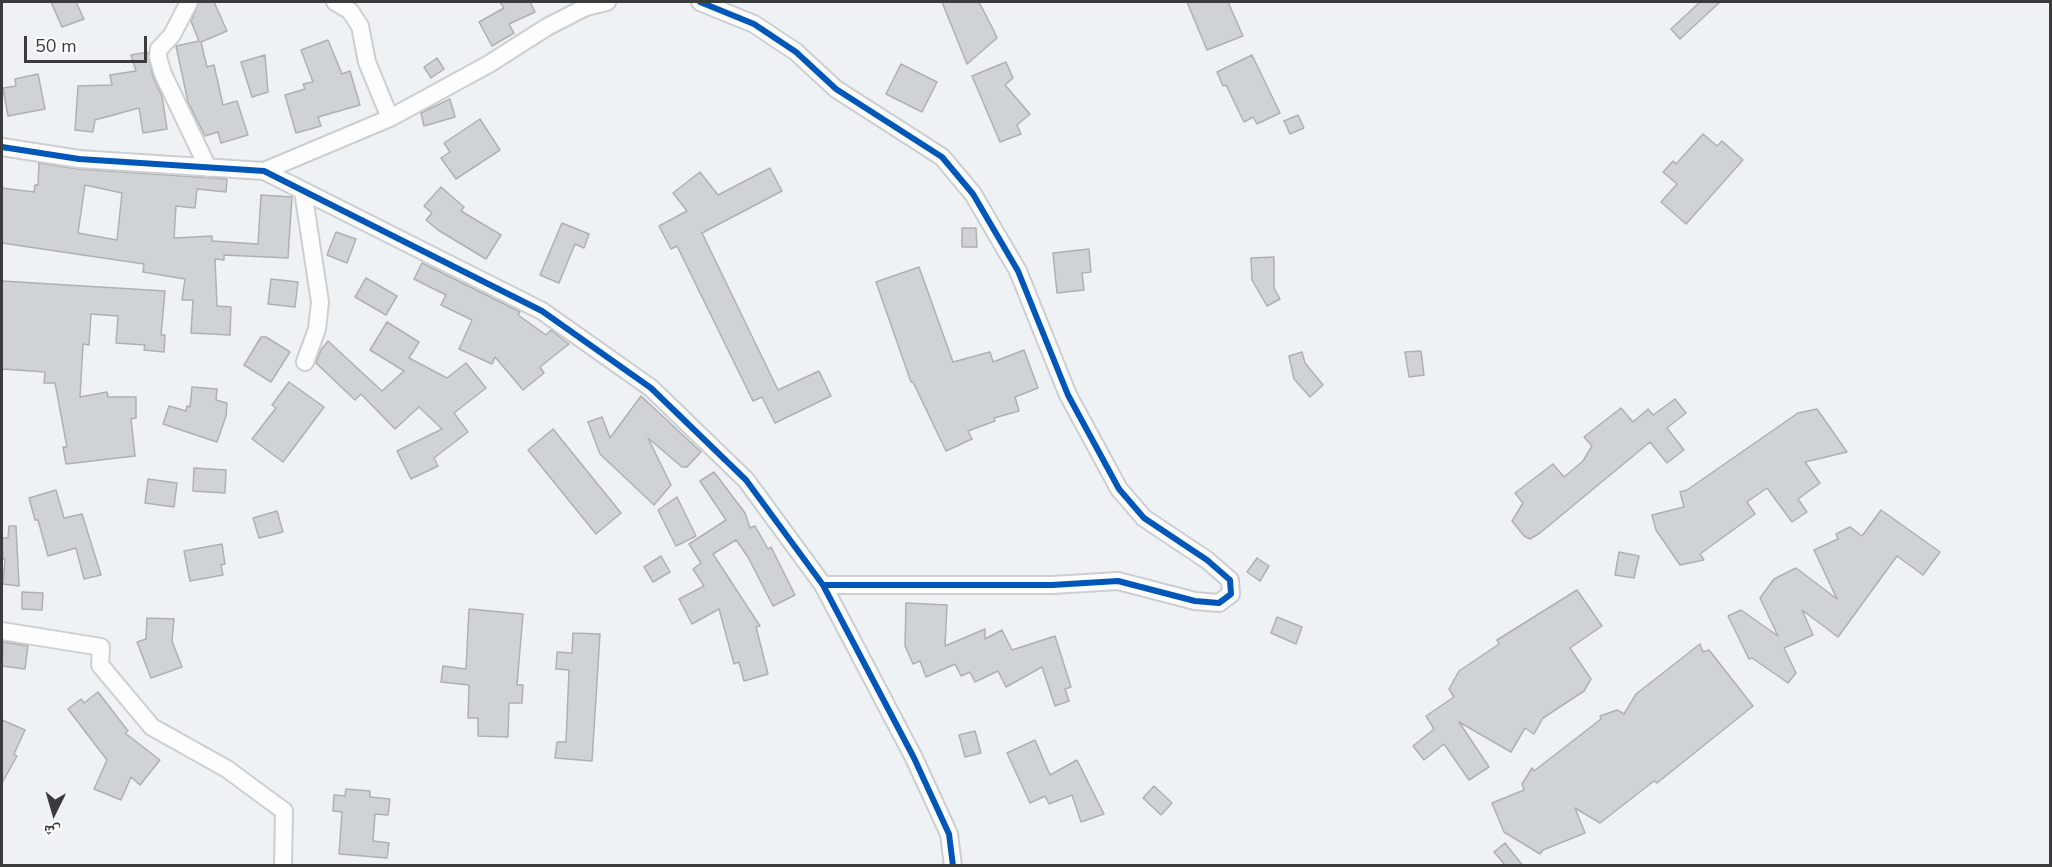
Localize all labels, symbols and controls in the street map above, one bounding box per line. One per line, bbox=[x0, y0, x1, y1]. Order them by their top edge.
scale bar bbox=[27, 24, 150, 62]
text: 50 m bbox=[35, 34, 77, 58]
north arrow bbox=[24, 783, 84, 843]
text: ش bbox=[43, 819, 62, 843]

